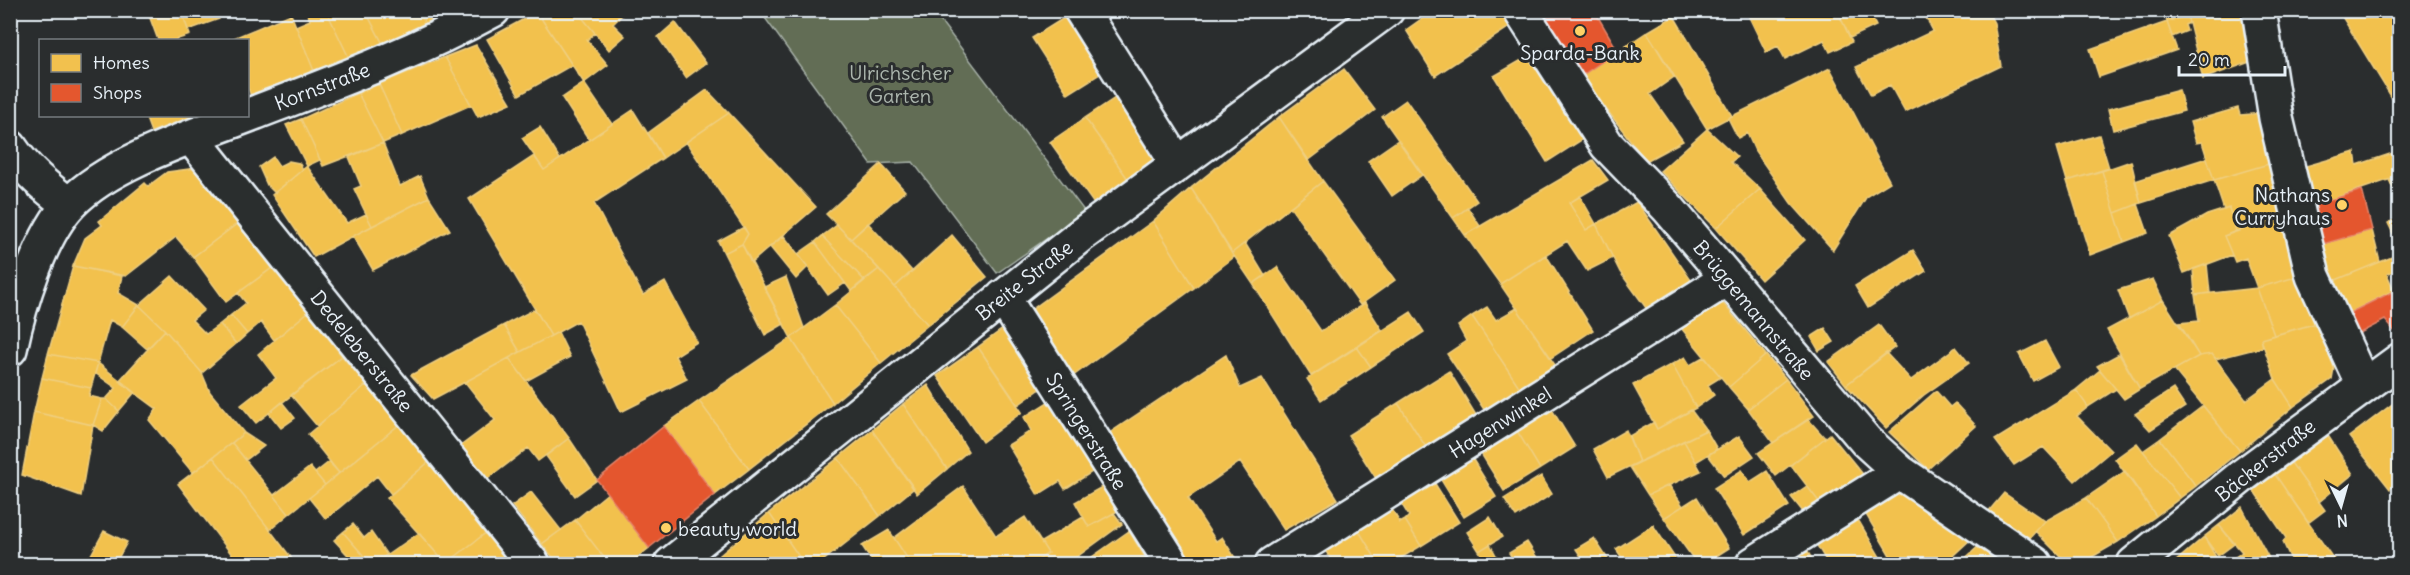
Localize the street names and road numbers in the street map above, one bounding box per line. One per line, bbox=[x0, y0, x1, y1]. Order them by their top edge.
street label: Kornstraße bbox=[271, 56, 373, 116]
street label: Breite Straße bbox=[970, 234, 1078, 326]
street label: Brüggemannstraße bbox=[1688, 235, 1820, 385]
street label: Dedeleberstraße bbox=[305, 285, 419, 417]
street label: Springerstraße bbox=[1041, 368, 1133, 494]
street label: Hagenwinkel bbox=[1444, 381, 1556, 463]
street label: Bäckerstraße bbox=[2210, 413, 2320, 507]

